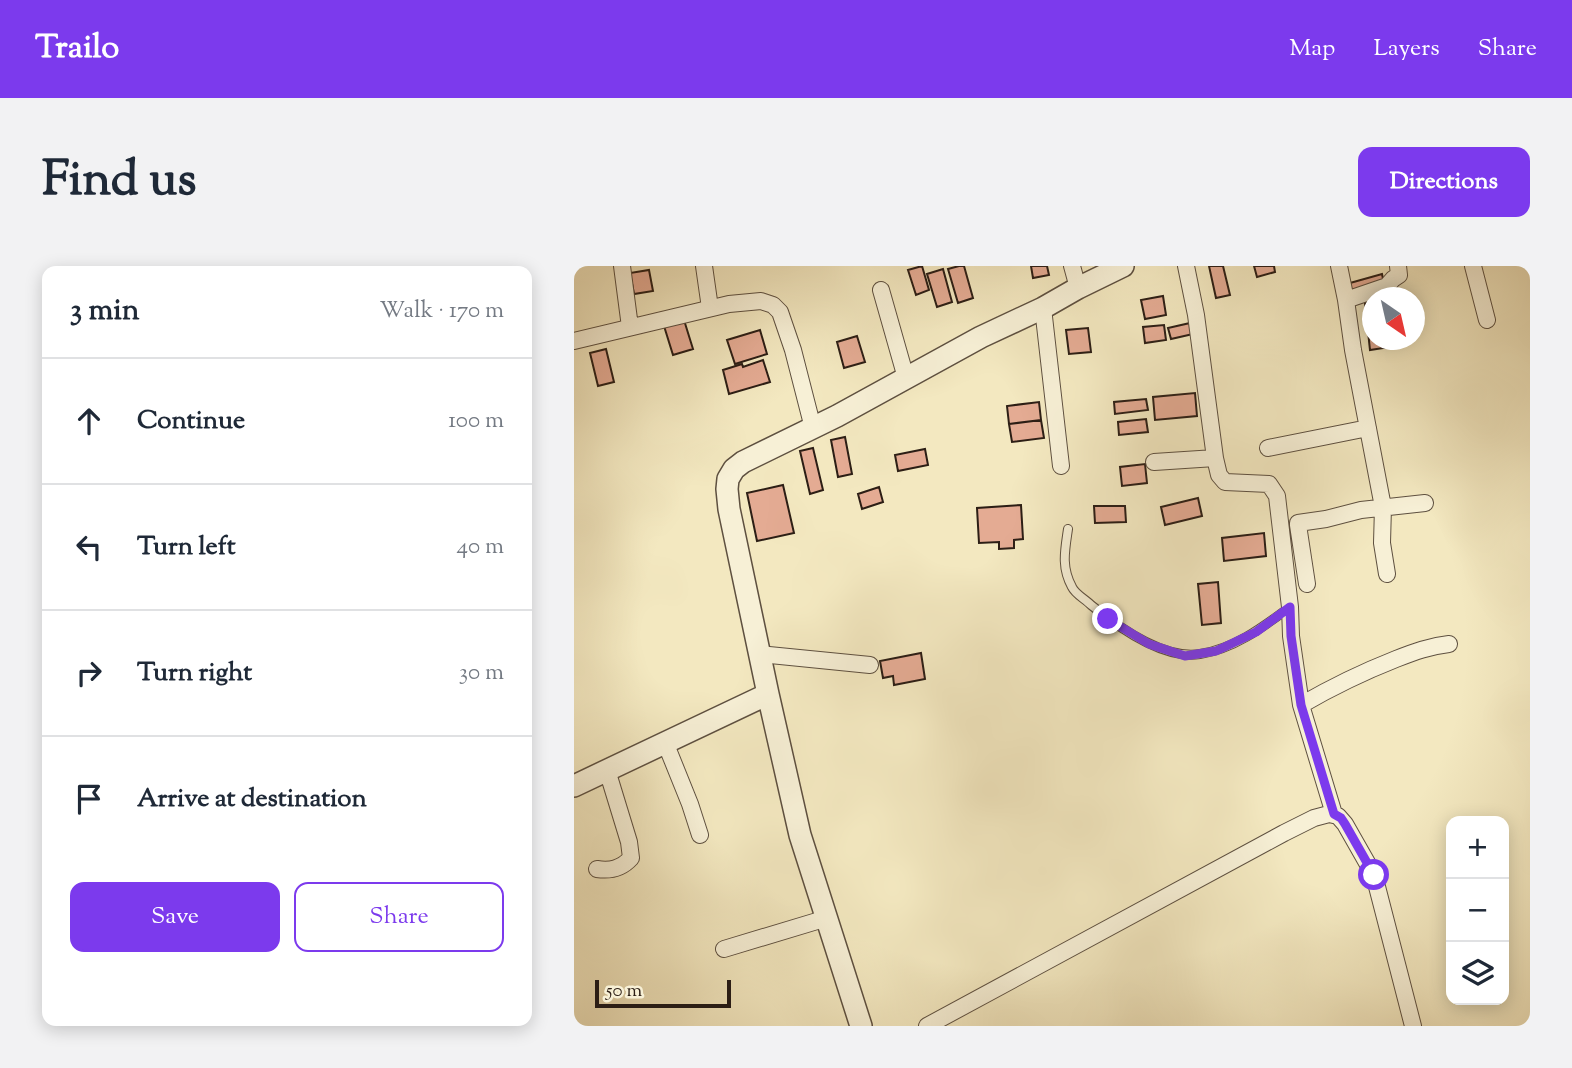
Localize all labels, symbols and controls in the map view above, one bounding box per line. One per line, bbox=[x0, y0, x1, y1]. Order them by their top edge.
text: Trailo bbox=[35, 25, 119, 73]
text: Map bbox=[1289, 32, 1335, 66]
text: Layers bbox=[1373, 32, 1440, 66]
text: Share bbox=[1478, 32, 1537, 66]
text: Find us bbox=[42, 147, 196, 217]
button: Directions bbox=[1358, 147, 1530, 217]
north arrow bbox=[1362, 287, 1425, 350]
text: 3 min bbox=[70, 290, 140, 333]
text: Walk · 170 m bbox=[379, 295, 504, 328]
icon: ahead bbox=[70, 402, 108, 440]
text: Continue bbox=[137, 403, 245, 440]
text: 100 m bbox=[448, 405, 504, 438]
icon: left bbox=[70, 528, 108, 566]
text: Turn left bbox=[137, 529, 236, 566]
text: 40 m bbox=[457, 531, 504, 564]
route end bbox=[1092, 603, 1123, 634]
icon: right bbox=[70, 654, 108, 692]
text: Turn right bbox=[137, 655, 252, 692]
text: 30 m bbox=[459, 657, 504, 690]
icon: arrive bbox=[70, 780, 108, 818]
text: Arrive at destination bbox=[137, 781, 367, 818]
map controls bbox=[1446, 816, 1509, 1005]
button: + bbox=[1446, 816, 1509, 879]
route start bbox=[1358, 859, 1389, 890]
button: − bbox=[1446, 879, 1509, 942]
button: Save bbox=[70, 882, 280, 952]
button: Share bbox=[294, 882, 504, 952]
button: layers bbox=[1446, 942, 1509, 1005]
scale bar bbox=[595, 977, 732, 1009]
text: 50 m bbox=[606, 978, 642, 1005]

